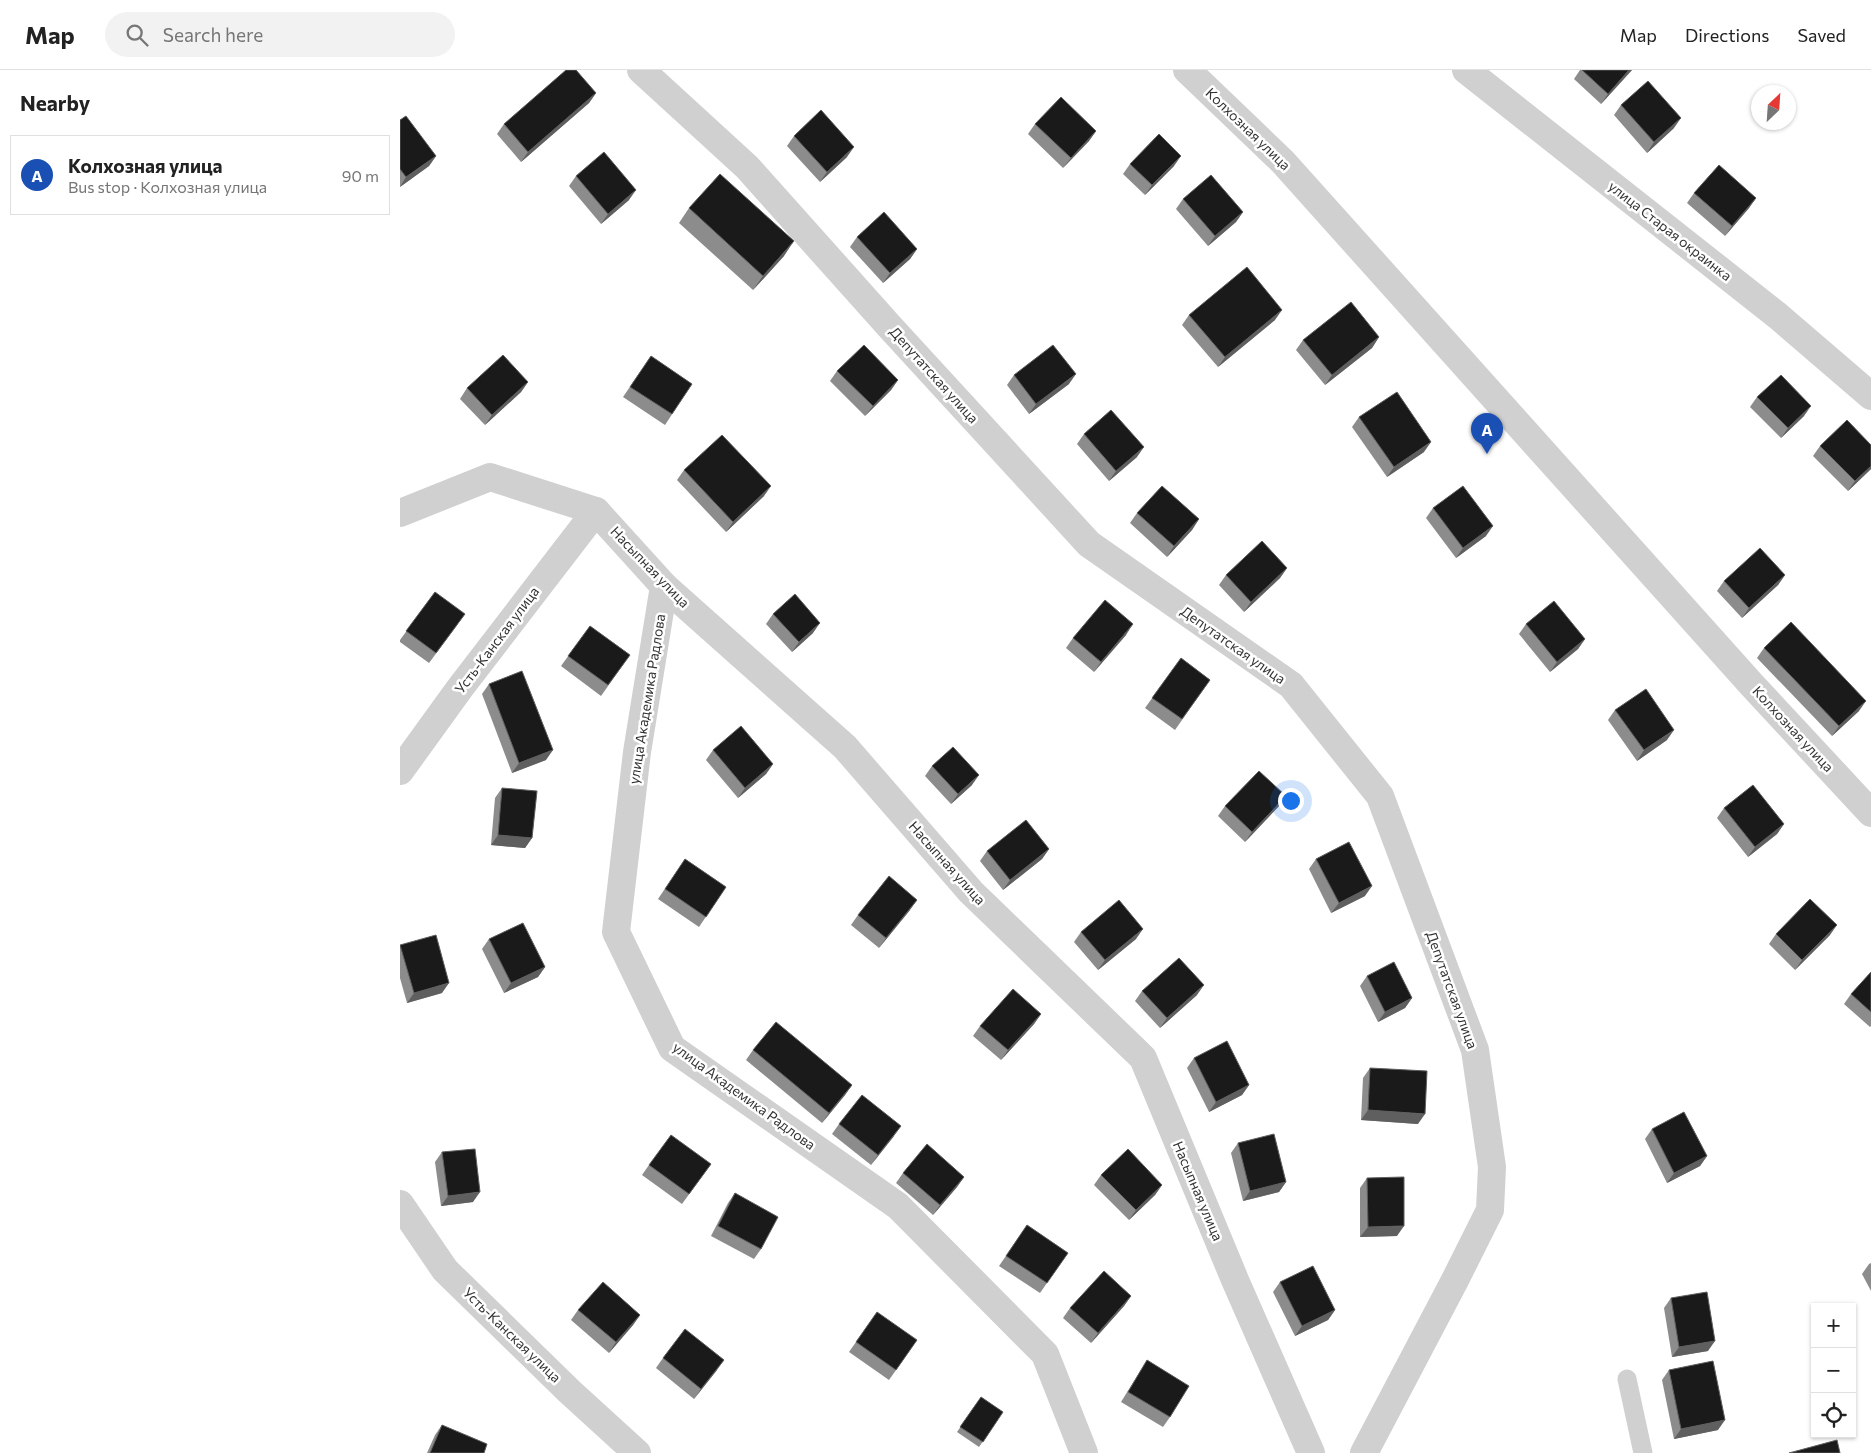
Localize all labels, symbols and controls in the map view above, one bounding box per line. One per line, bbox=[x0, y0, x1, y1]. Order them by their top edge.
search box bbox=[105, 12, 455, 57]
text: Map bbox=[25, 20, 75, 49]
icon: search bbox=[123, 21, 151, 49]
text: Search here bbox=[163, 23, 263, 46]
text: Map bbox=[1620, 24, 1657, 46]
text: Directions bbox=[1685, 24, 1769, 46]
text: Saved bbox=[1797, 24, 1846, 46]
street label: Колхозная улица bbox=[1202, 84, 1294, 173]
north arrow bbox=[1751, 85, 1796, 130]
text: Nearby bbox=[20, 90, 90, 115]
text: Колхозная улица bbox=[68, 154, 222, 177]
text: A bbox=[31, 166, 43, 185]
text: 90 m bbox=[342, 166, 379, 185]
text: Bus stop · Колхозная улица bbox=[68, 177, 267, 196]
street label: улица Старая окраинка bbox=[1605, 177, 1735, 284]
street label: Депутатская улица bbox=[887, 323, 982, 426]
pin: A bbox=[1471, 413, 1503, 454]
street label: Насыпная улица bbox=[607, 522, 693, 611]
street label: Усть-Канская улица bbox=[451, 583, 542, 696]
street label: Депутатская улица bbox=[1178, 602, 1289, 687]
street label: улица Академика Радлова bbox=[625, 613, 668, 785]
street label: Колхозная улица bbox=[1749, 682, 1837, 775]
your location bbox=[1278, 788, 1304, 814]
street label: Насыпная улица bbox=[905, 817, 989, 908]
street label: Депутатская улица bbox=[1423, 929, 1482, 1051]
street label: улица Академика Радлова bbox=[670, 1038, 819, 1153]
street label: Насыпная улица bbox=[1170, 1139, 1227, 1243]
street label: Усть-Канская улица bbox=[460, 1284, 565, 1386]
map controls bbox=[1811, 1303, 1856, 1438]
button: + bbox=[1811, 1303, 1856, 1348]
button: − bbox=[1811, 1348, 1856, 1393]
button: locate bbox=[1811, 1393, 1856, 1438]

